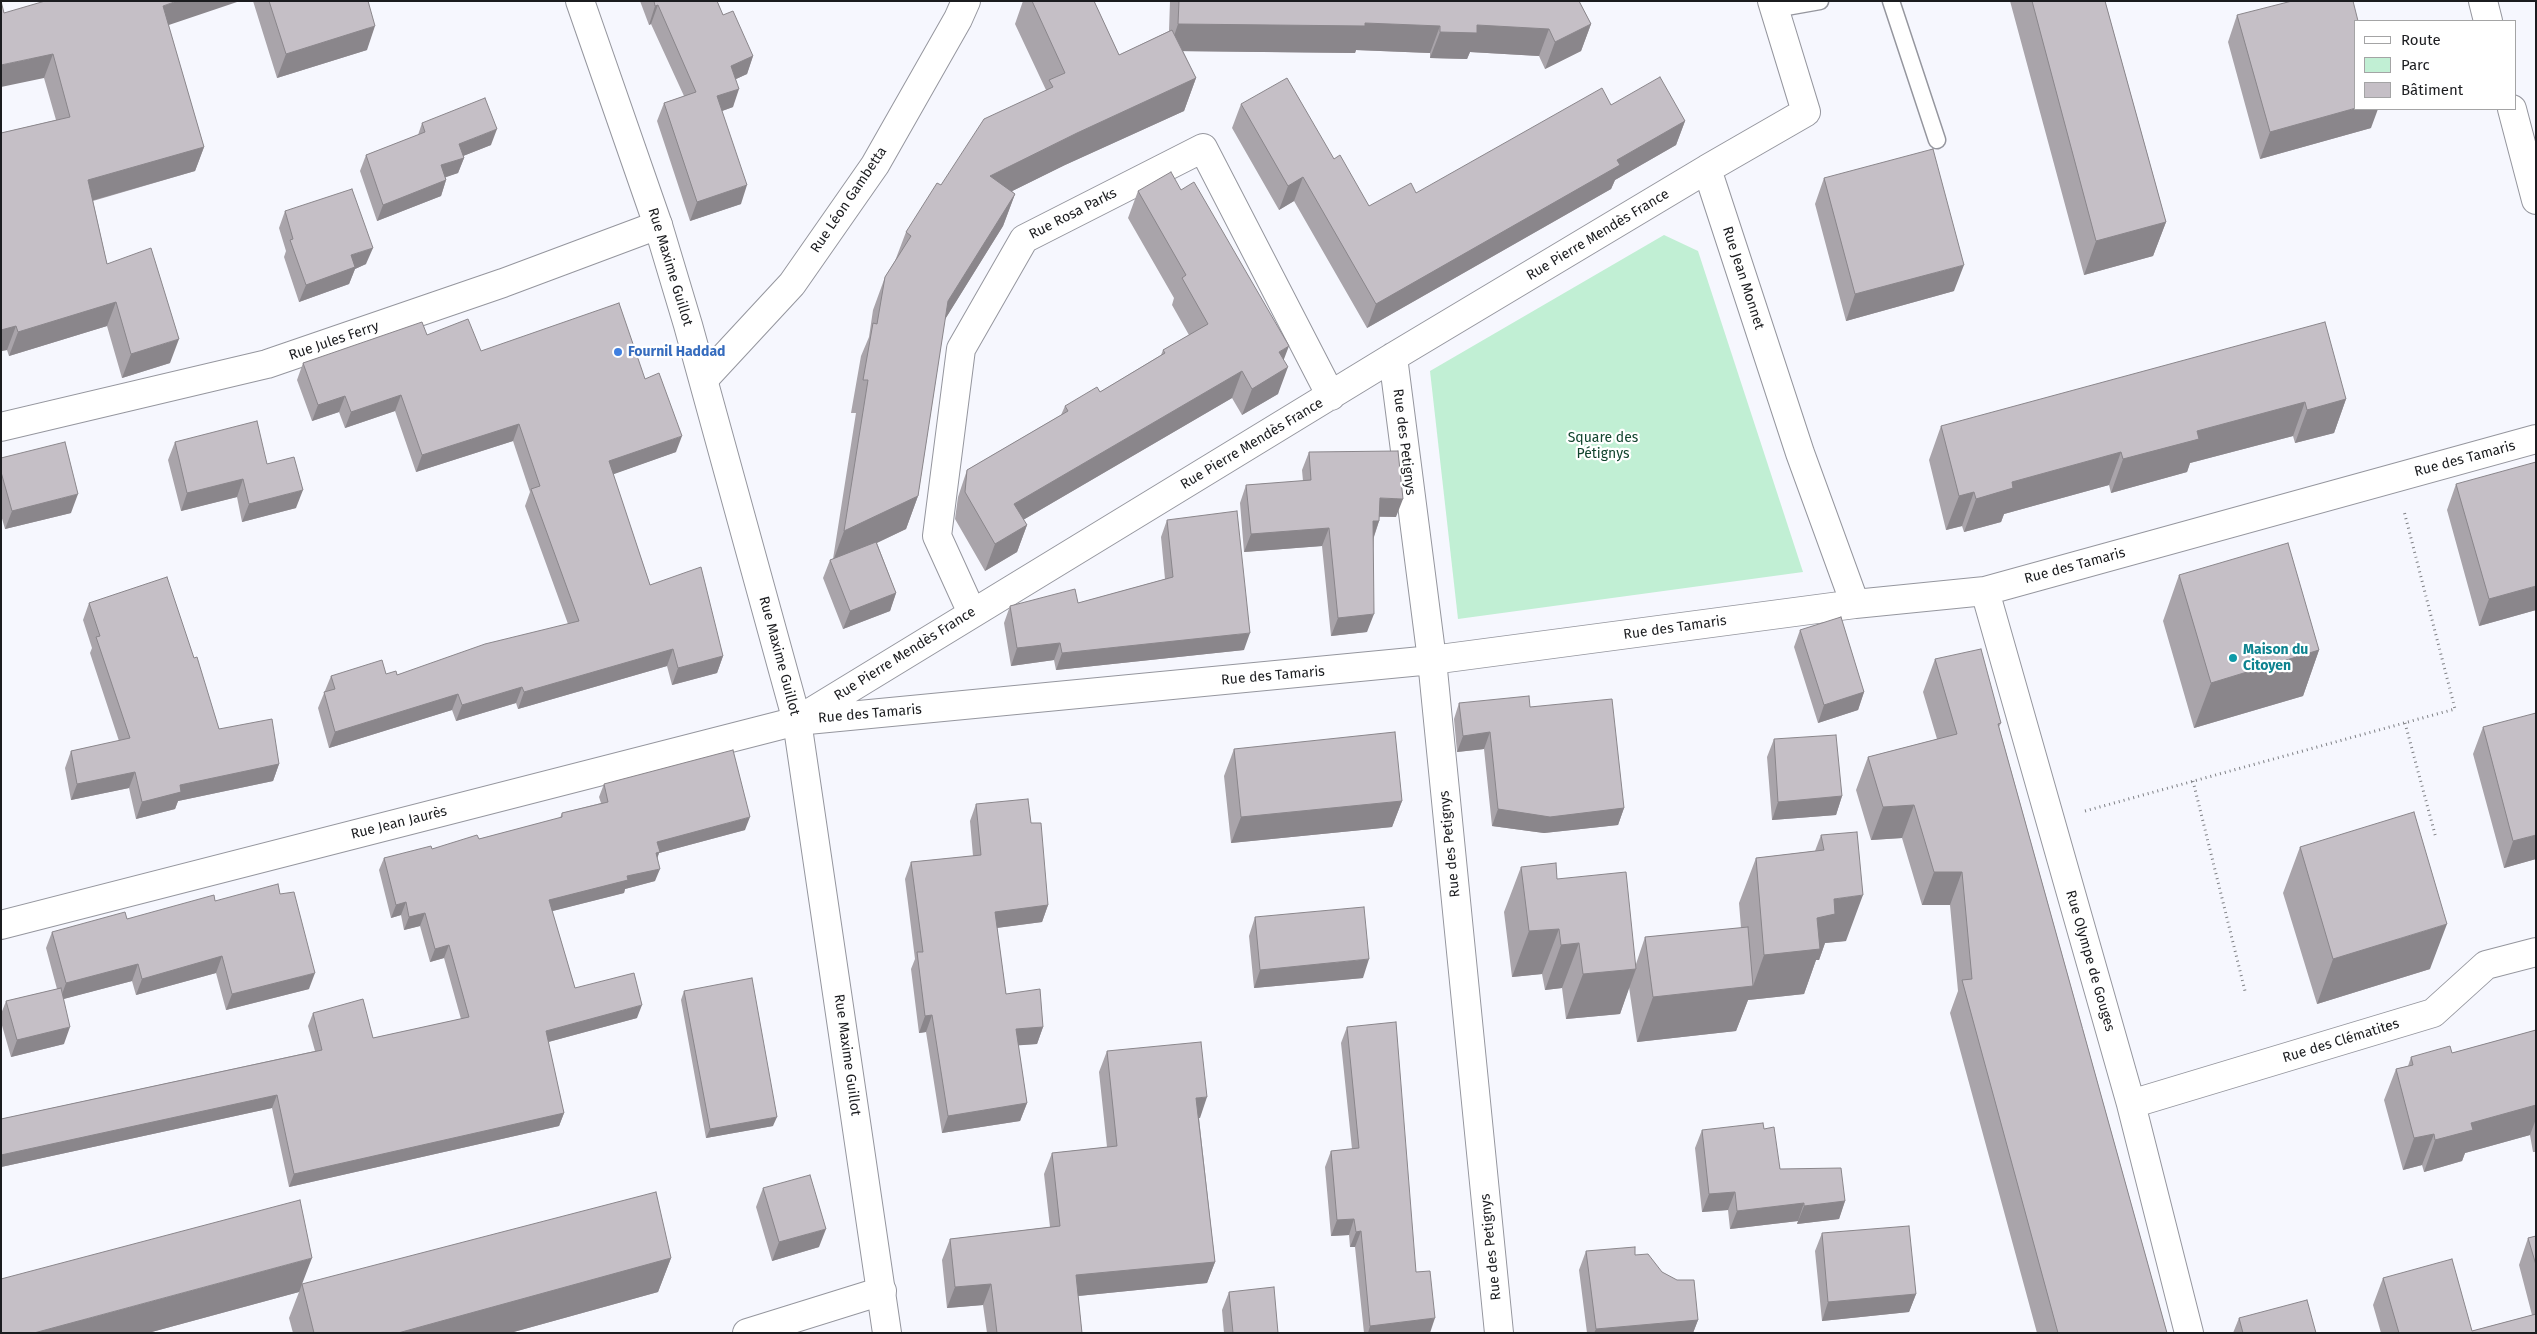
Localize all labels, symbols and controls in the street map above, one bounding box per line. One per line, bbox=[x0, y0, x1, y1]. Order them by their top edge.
legend bbox=[2354, 20, 2517, 110]
text: Route bbox=[2401, 31, 2441, 49]
text: Parc bbox=[2401, 56, 2430, 74]
text: Bâtiment bbox=[2401, 81, 2463, 99]
street label: Rue Léon Gambetta bbox=[807, 144, 891, 256]
street label: Rue Rosa Parks bbox=[1026, 185, 1120, 243]
street label: Rue Pierre Mendès France bbox=[1524, 186, 1672, 284]
street label: Rue Maxime Guillot bbox=[644, 206, 696, 328]
street label: Rue Jean Monnet bbox=[1718, 224, 1768, 332]
street label: Rue Jules Ferry bbox=[287, 318, 381, 364]
place label: Fournil Haddad bbox=[628, 344, 725, 360]
marker: Fournil Haddad bbox=[612, 346, 624, 358]
street label: Rue des Petignys bbox=[1389, 388, 1419, 496]
street label: Rue Pierre Mendès France bbox=[1178, 395, 1326, 493]
park label: Square des Pétignys bbox=[1568, 430, 1638, 462]
street label: Rue des Tamaris bbox=[2413, 437, 2517, 481]
street label: Rue des Tamaris bbox=[2023, 544, 2127, 588]
street label: Rue Maxime Guillot bbox=[755, 595, 803, 717]
street label: Rue Pierre Mendès France bbox=[831, 604, 979, 704]
street label: Rue des Tamaris bbox=[1622, 612, 1728, 644]
place label: Maison du Citoyen bbox=[2243, 642, 2308, 674]
marker: Maison du Citoyen bbox=[2227, 652, 2239, 664]
street label: Rue des Tamaris bbox=[1221, 663, 1325, 689]
street label: Rue des Tamaris bbox=[818, 701, 922, 727]
street label: Rue des Petignys bbox=[1436, 790, 1464, 898]
street label: Rue Jean Jaurès bbox=[349, 803, 449, 843]
street label: Rue Olympe de Gouges bbox=[2062, 888, 2118, 1034]
street label: Rue Maxime Guillot bbox=[830, 993, 864, 1117]
street label: Rue des Clématites bbox=[2281, 1015, 2401, 1067]
street label: Rue des Petignys bbox=[1477, 1193, 1505, 1301]

